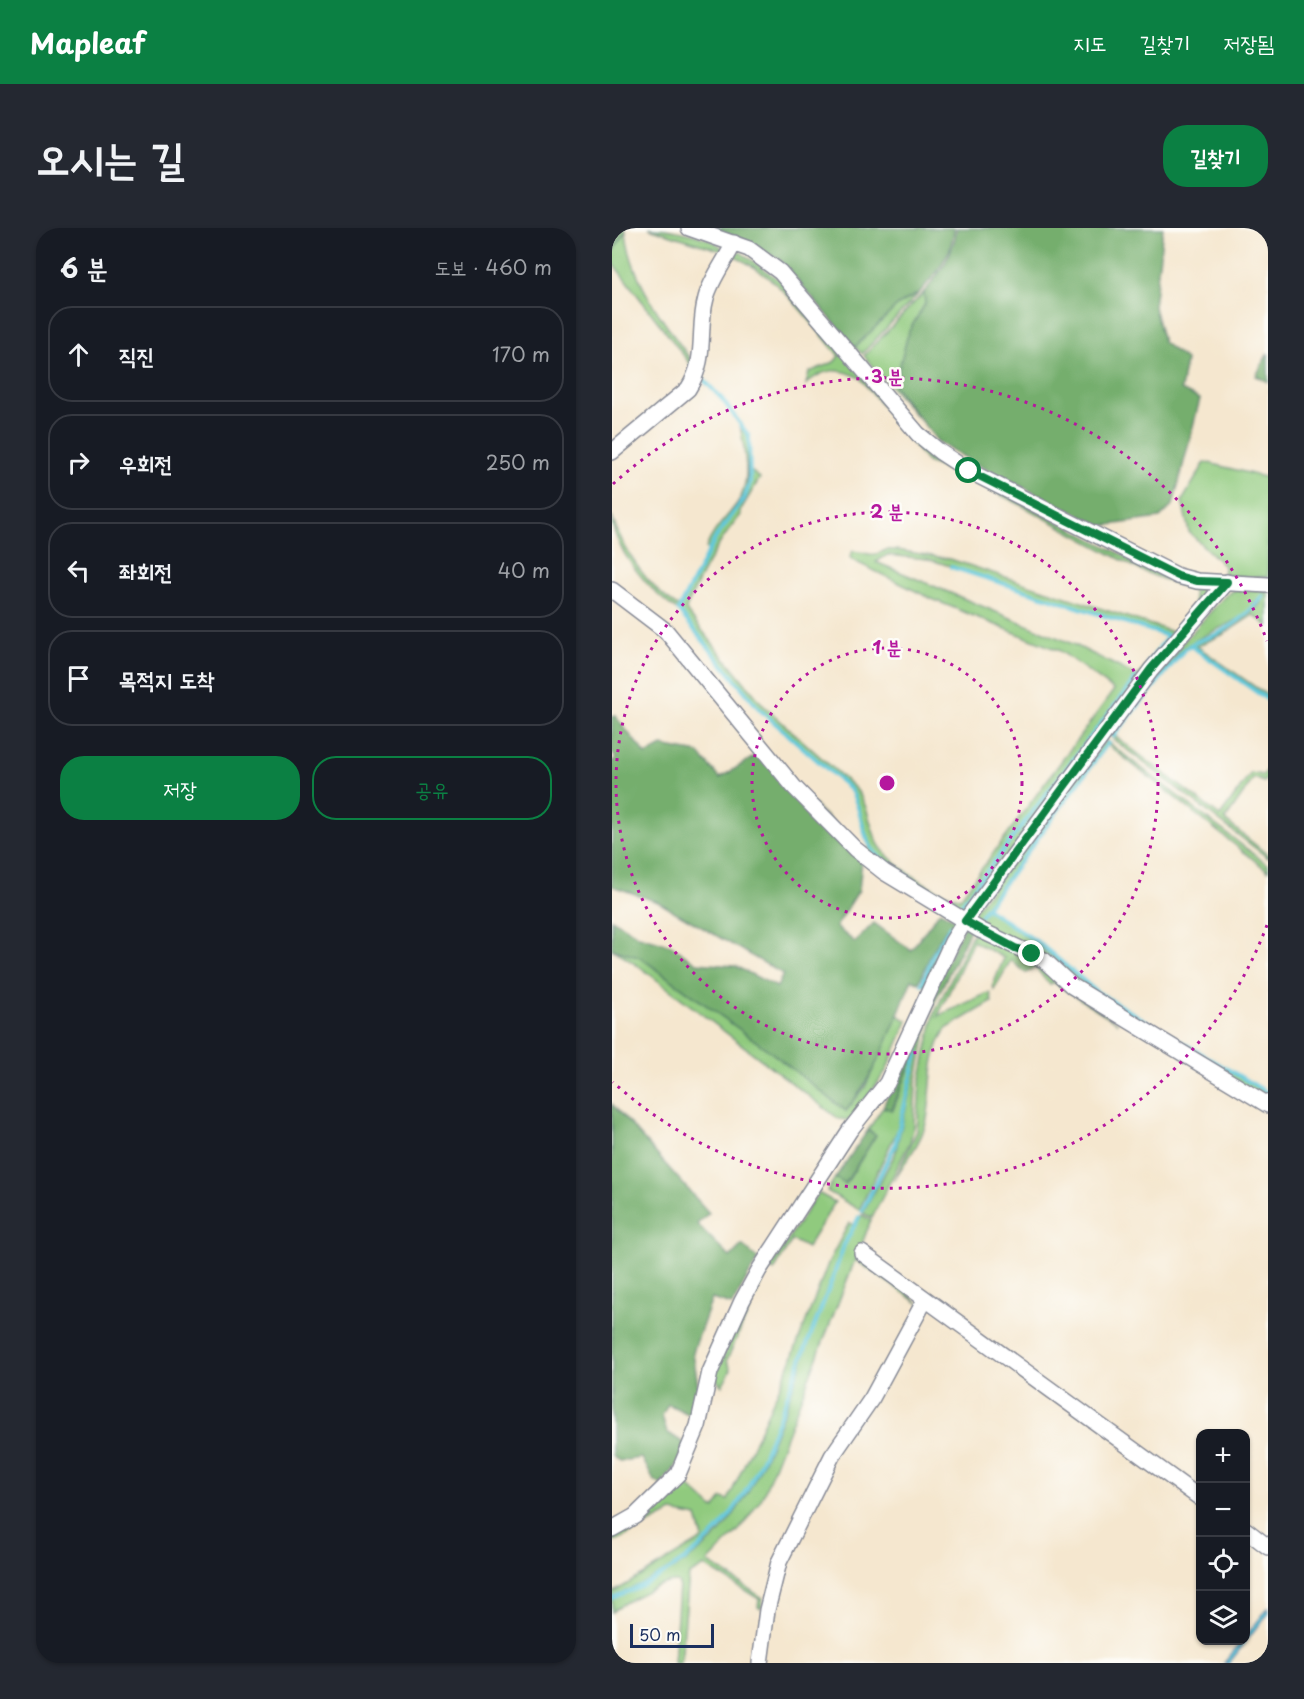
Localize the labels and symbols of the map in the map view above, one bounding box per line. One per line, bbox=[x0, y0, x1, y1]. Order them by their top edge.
text: 3 분 bbox=[871, 362, 903, 389]
route start bbox=[955, 457, 981, 483]
text: 2 분 bbox=[871, 497, 903, 524]
text: 1 분 bbox=[873, 633, 901, 660]
centre of rings bbox=[877, 773, 897, 793]
route end bbox=[1018, 940, 1044, 966]
scale bar bbox=[630, 1621, 714, 1648]

